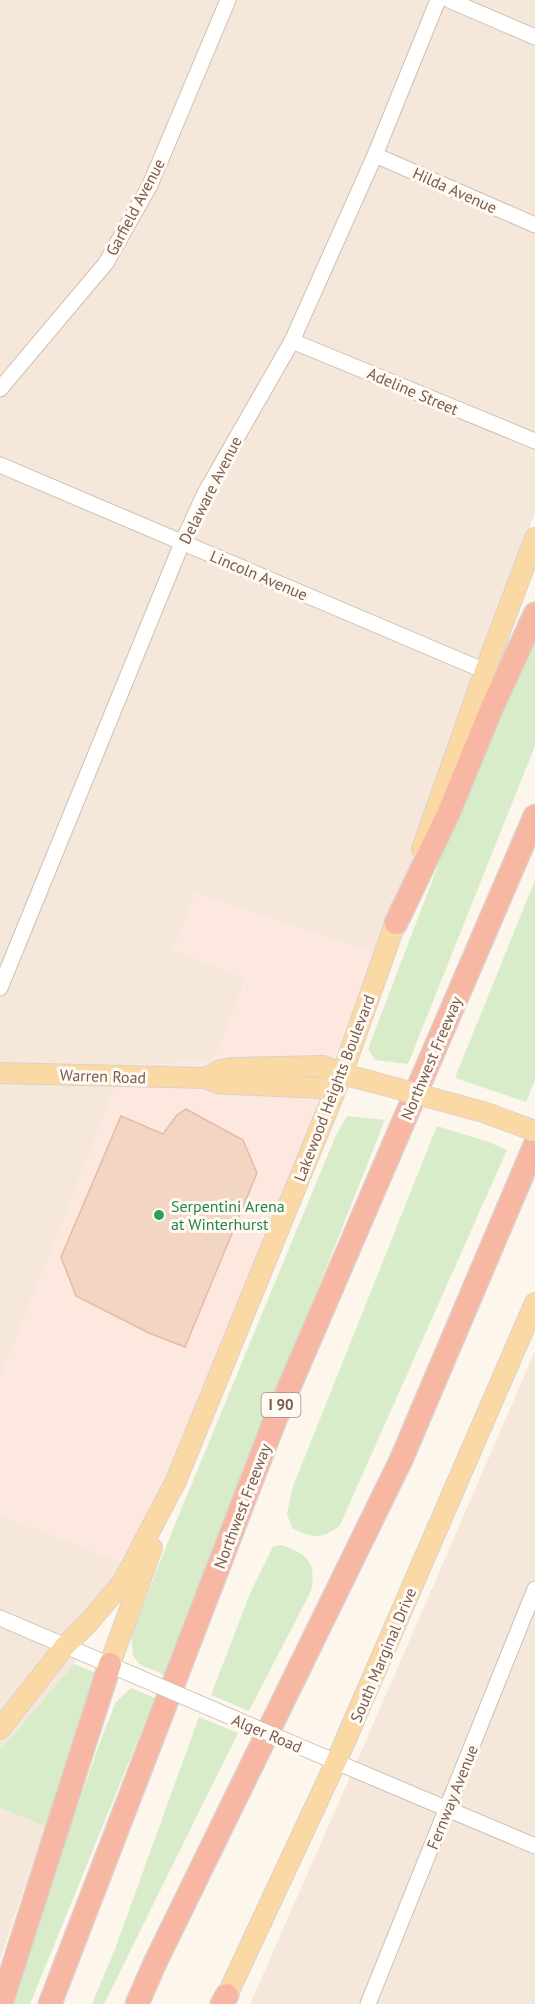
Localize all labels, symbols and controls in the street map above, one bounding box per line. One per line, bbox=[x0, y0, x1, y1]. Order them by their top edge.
street label: Garfield Avenue bbox=[101, 155, 169, 259]
street label: Hilda Avenue bbox=[410, 163, 500, 217]
street label: Adeline Street bbox=[364, 363, 462, 419]
street label: Delaware Avenue bbox=[174, 433, 246, 547]
street label: Lincoln Avenue bbox=[207, 545, 311, 605]
street label: Lakewood Heights Boulevard bbox=[289, 992, 379, 1184]
street label: Northwest Freeway bbox=[396, 993, 466, 1123]
street label: Warren Road bbox=[59, 1064, 147, 1088]
place label: Serpentini Arena at Winterhurst bbox=[171, 1196, 285, 1234]
marker: Serpentini Arena at Winterhurst bbox=[152, 1208, 166, 1222]
road number: I 90 bbox=[262, 1393, 300, 1417]
street label: Northwest Freeway bbox=[209, 1440, 275, 1571]
street label: South Marginal Drive bbox=[346, 1585, 420, 1725]
street label: Alger Road bbox=[229, 1709, 305, 1757]
street label: Fernway Avenue bbox=[422, 1742, 482, 1852]

